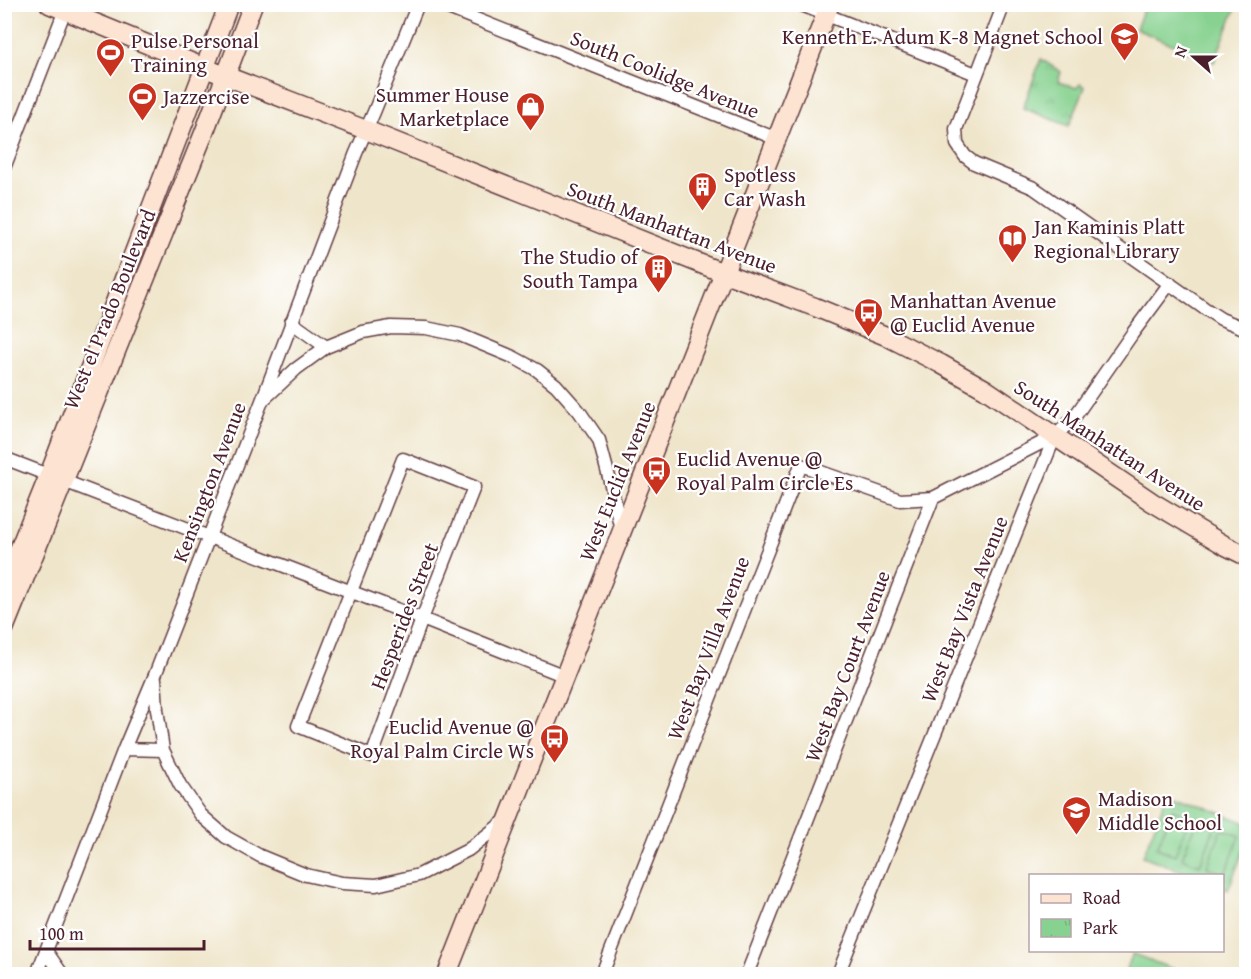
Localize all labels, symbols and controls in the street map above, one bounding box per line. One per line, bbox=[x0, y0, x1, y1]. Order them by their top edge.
school or university icon: Kenneth E. Adum K-8 Magnet School bbox=[1108, 20, 1140, 62]
place label: Kenneth E. Adum K-8 Magnet School bbox=[782, 21, 1103, 52]
street label: South Coolidge Avenue bbox=[566, 22, 764, 126]
place label: Pulse Personal Training bbox=[131, 25, 259, 80]
north arrow bbox=[1164, 27, 1224, 87]
sports icon: Pulse Personal Training bbox=[94, 36, 126, 78]
text: N bbox=[1167, 42, 1193, 61]
place label: Summer House Marketplace bbox=[376, 79, 509, 134]
sports icon: Jazzercise bbox=[126, 80, 158, 122]
place label: Jazzercise bbox=[160, 81, 250, 112]
shop icon: Summer House Marketplace bbox=[514, 90, 546, 132]
place label: Spotless Car Wash bbox=[724, 159, 806, 214]
building icon: Spotless Car Wash bbox=[687, 170, 719, 212]
street label: South Manhattan Avenue bbox=[563, 173, 782, 281]
street label: West el Prado Boulevard bbox=[55, 204, 164, 414]
place label: Jan Kaminis Platt Regional Library bbox=[1031, 211, 1186, 266]
library icon: Jan Kaminis Platt Regional Library bbox=[997, 222, 1029, 264]
place label: The Studio of South Tampa bbox=[521, 241, 640, 296]
building icon: The Studio of South Tampa bbox=[643, 252, 675, 294]
place label: Manhattan Avenue @ Euclid Avenue bbox=[890, 285, 1056, 340]
bus stop icon: Manhattan Avenue @ Euclid Avenue bbox=[853, 296, 885, 338]
street label: South Manhattan Avenue bbox=[1008, 371, 1212, 519]
street label: West Euclid Avenue bbox=[571, 396, 663, 566]
street label: Kensington Avenue bbox=[164, 397, 254, 567]
place label: Euclid Avenue @ Royal Palm Circle Es bbox=[677, 443, 853, 498]
bus stop icon: Euclid Avenue @ Royal Palm Circle Es bbox=[640, 454, 672, 496]
street label: West Bay Vista Avenue bbox=[912, 511, 1016, 707]
street label: Hesperides Street bbox=[362, 538, 446, 694]
street label: West Bay Villa Avenue bbox=[659, 551, 757, 744]
street label: West Bay Court Avenue bbox=[796, 566, 898, 766]
place label: Euclid Avenue @ Royal Palm Circle Ws bbox=[351, 711, 534, 766]
bus stop icon: Euclid Avenue @ Royal Palm Circle Ws bbox=[539, 722, 571, 764]
place label: Madison Middle School bbox=[1098, 783, 1222, 838]
school or university icon: Madison Middle School bbox=[1061, 794, 1093, 836]
legend bbox=[1029, 874, 1224, 952]
text: Road bbox=[1083, 884, 1121, 911]
scale bar bbox=[30, 913, 204, 951]
text: Park bbox=[1083, 914, 1119, 941]
text: 100 m bbox=[39, 920, 84, 947]

